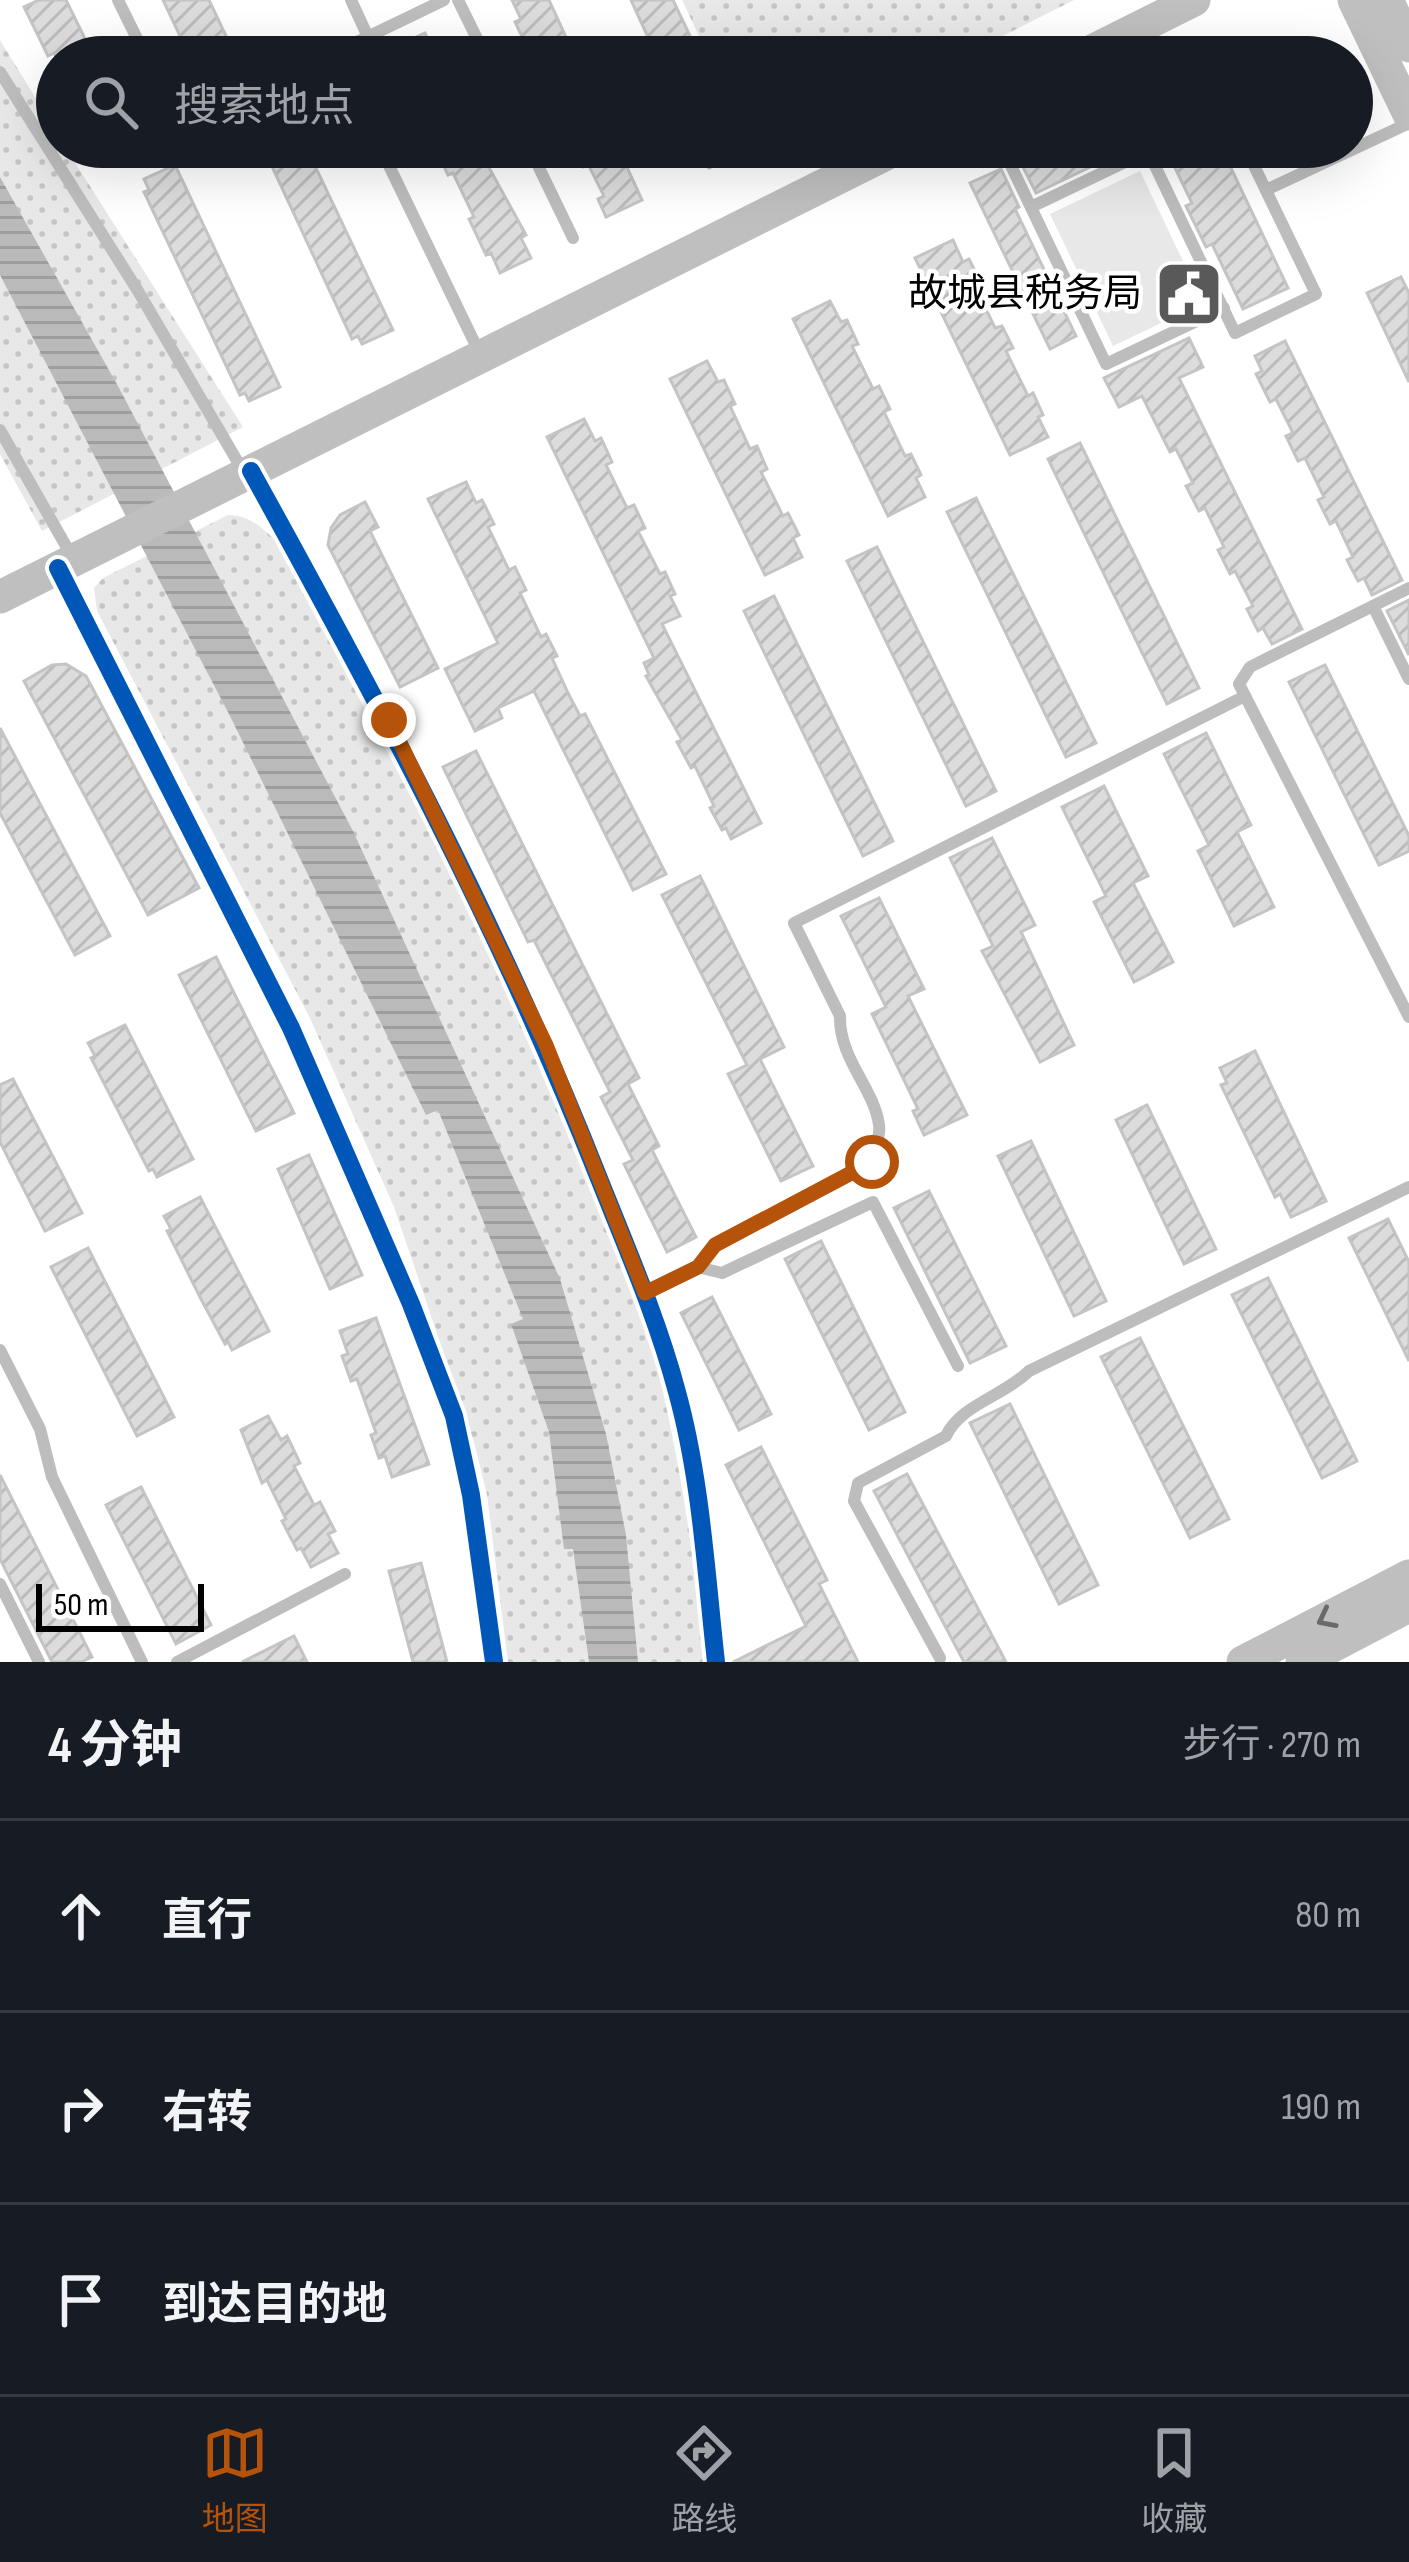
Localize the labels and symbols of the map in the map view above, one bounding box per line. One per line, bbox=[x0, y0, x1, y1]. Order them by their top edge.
public building icon: 故城县税务局 bbox=[1154, 259, 1224, 329]
place label: 故城县税务局 bbox=[908, 271, 1142, 318]
route end bbox=[362, 693, 416, 747]
route start bbox=[845, 1135, 899, 1189]
scale bar bbox=[36, 1578, 204, 1631]
one-way arrow bbox=[1317, 1605, 1339, 1628]

